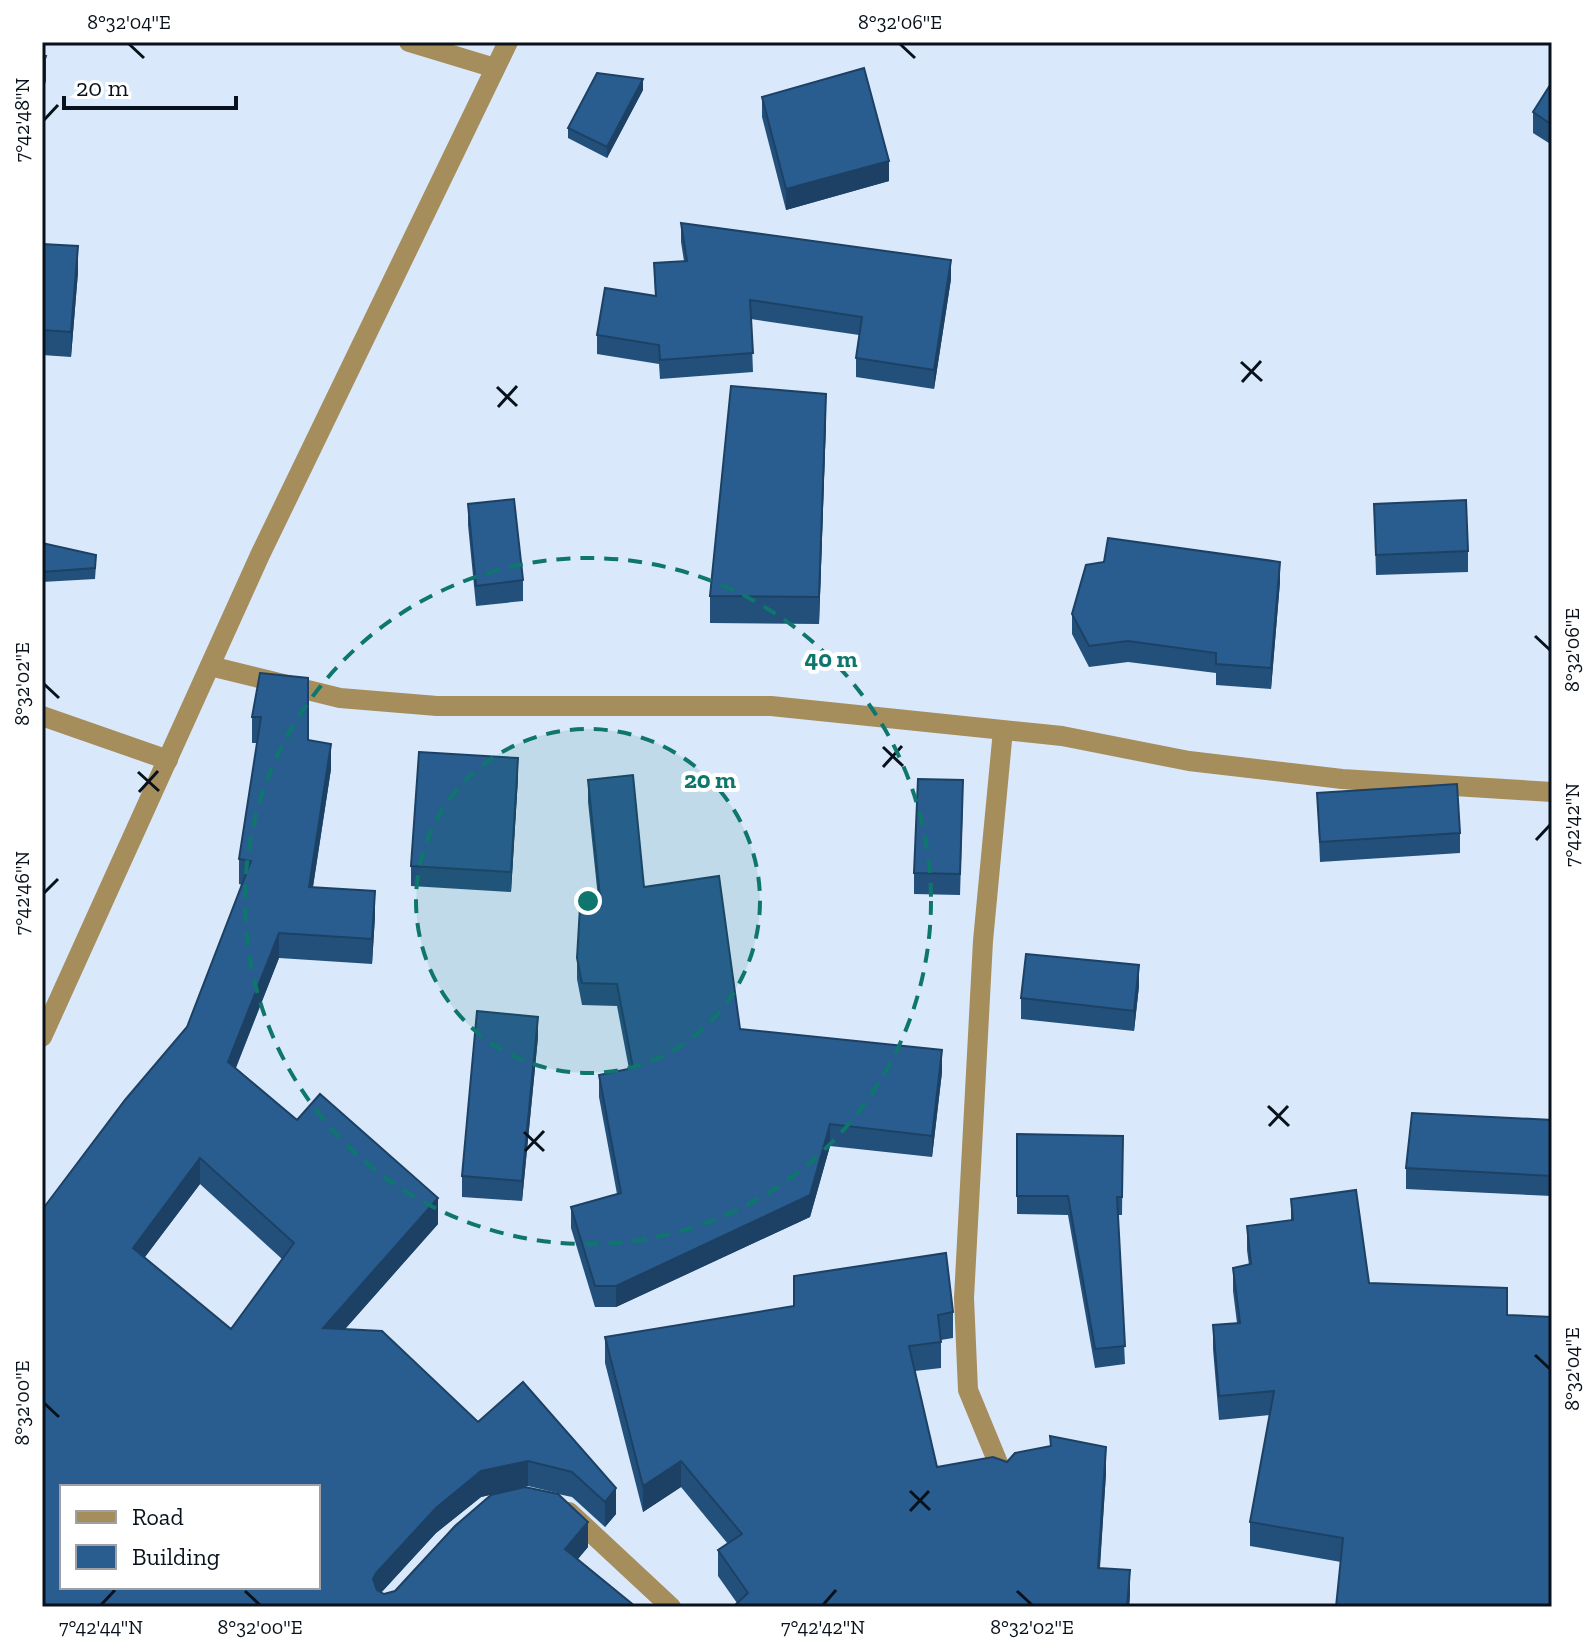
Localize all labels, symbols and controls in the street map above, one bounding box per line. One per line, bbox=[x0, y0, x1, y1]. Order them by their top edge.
text: 8°32'04"E bbox=[87, 10, 171, 34]
text: 8°32'06"E bbox=[858, 10, 942, 34]
scale bar bbox=[64, 60, 236, 110]
text: 20 m bbox=[76, 73, 129, 102]
text: 7°42'48"N bbox=[10, 78, 34, 162]
text: 8°32'06"E bbox=[1560, 608, 1584, 692]
text: 8°32'02"E bbox=[10, 642, 34, 726]
text: 40 m bbox=[804, 644, 858, 673]
text: 20 m bbox=[684, 765, 736, 794]
text: 7°42'42"N bbox=[1560, 783, 1584, 867]
text: 7°42'46"N bbox=[10, 851, 34, 935]
centre of rings bbox=[574, 887, 602, 915]
text: 8°32'04"E bbox=[1560, 1327, 1584, 1411]
text: 8°32'00"E bbox=[10, 1361, 34, 1445]
legend bbox=[60, 1485, 320, 1589]
text: Road bbox=[132, 1502, 184, 1531]
text: Building bbox=[132, 1542, 220, 1571]
text: 7°42'44"N bbox=[59, 1615, 143, 1639]
text: 8°32'00"E bbox=[218, 1615, 302, 1639]
text: 7°42'42"N bbox=[781, 1615, 865, 1639]
text: 8°32'02"E bbox=[990, 1615, 1074, 1639]

